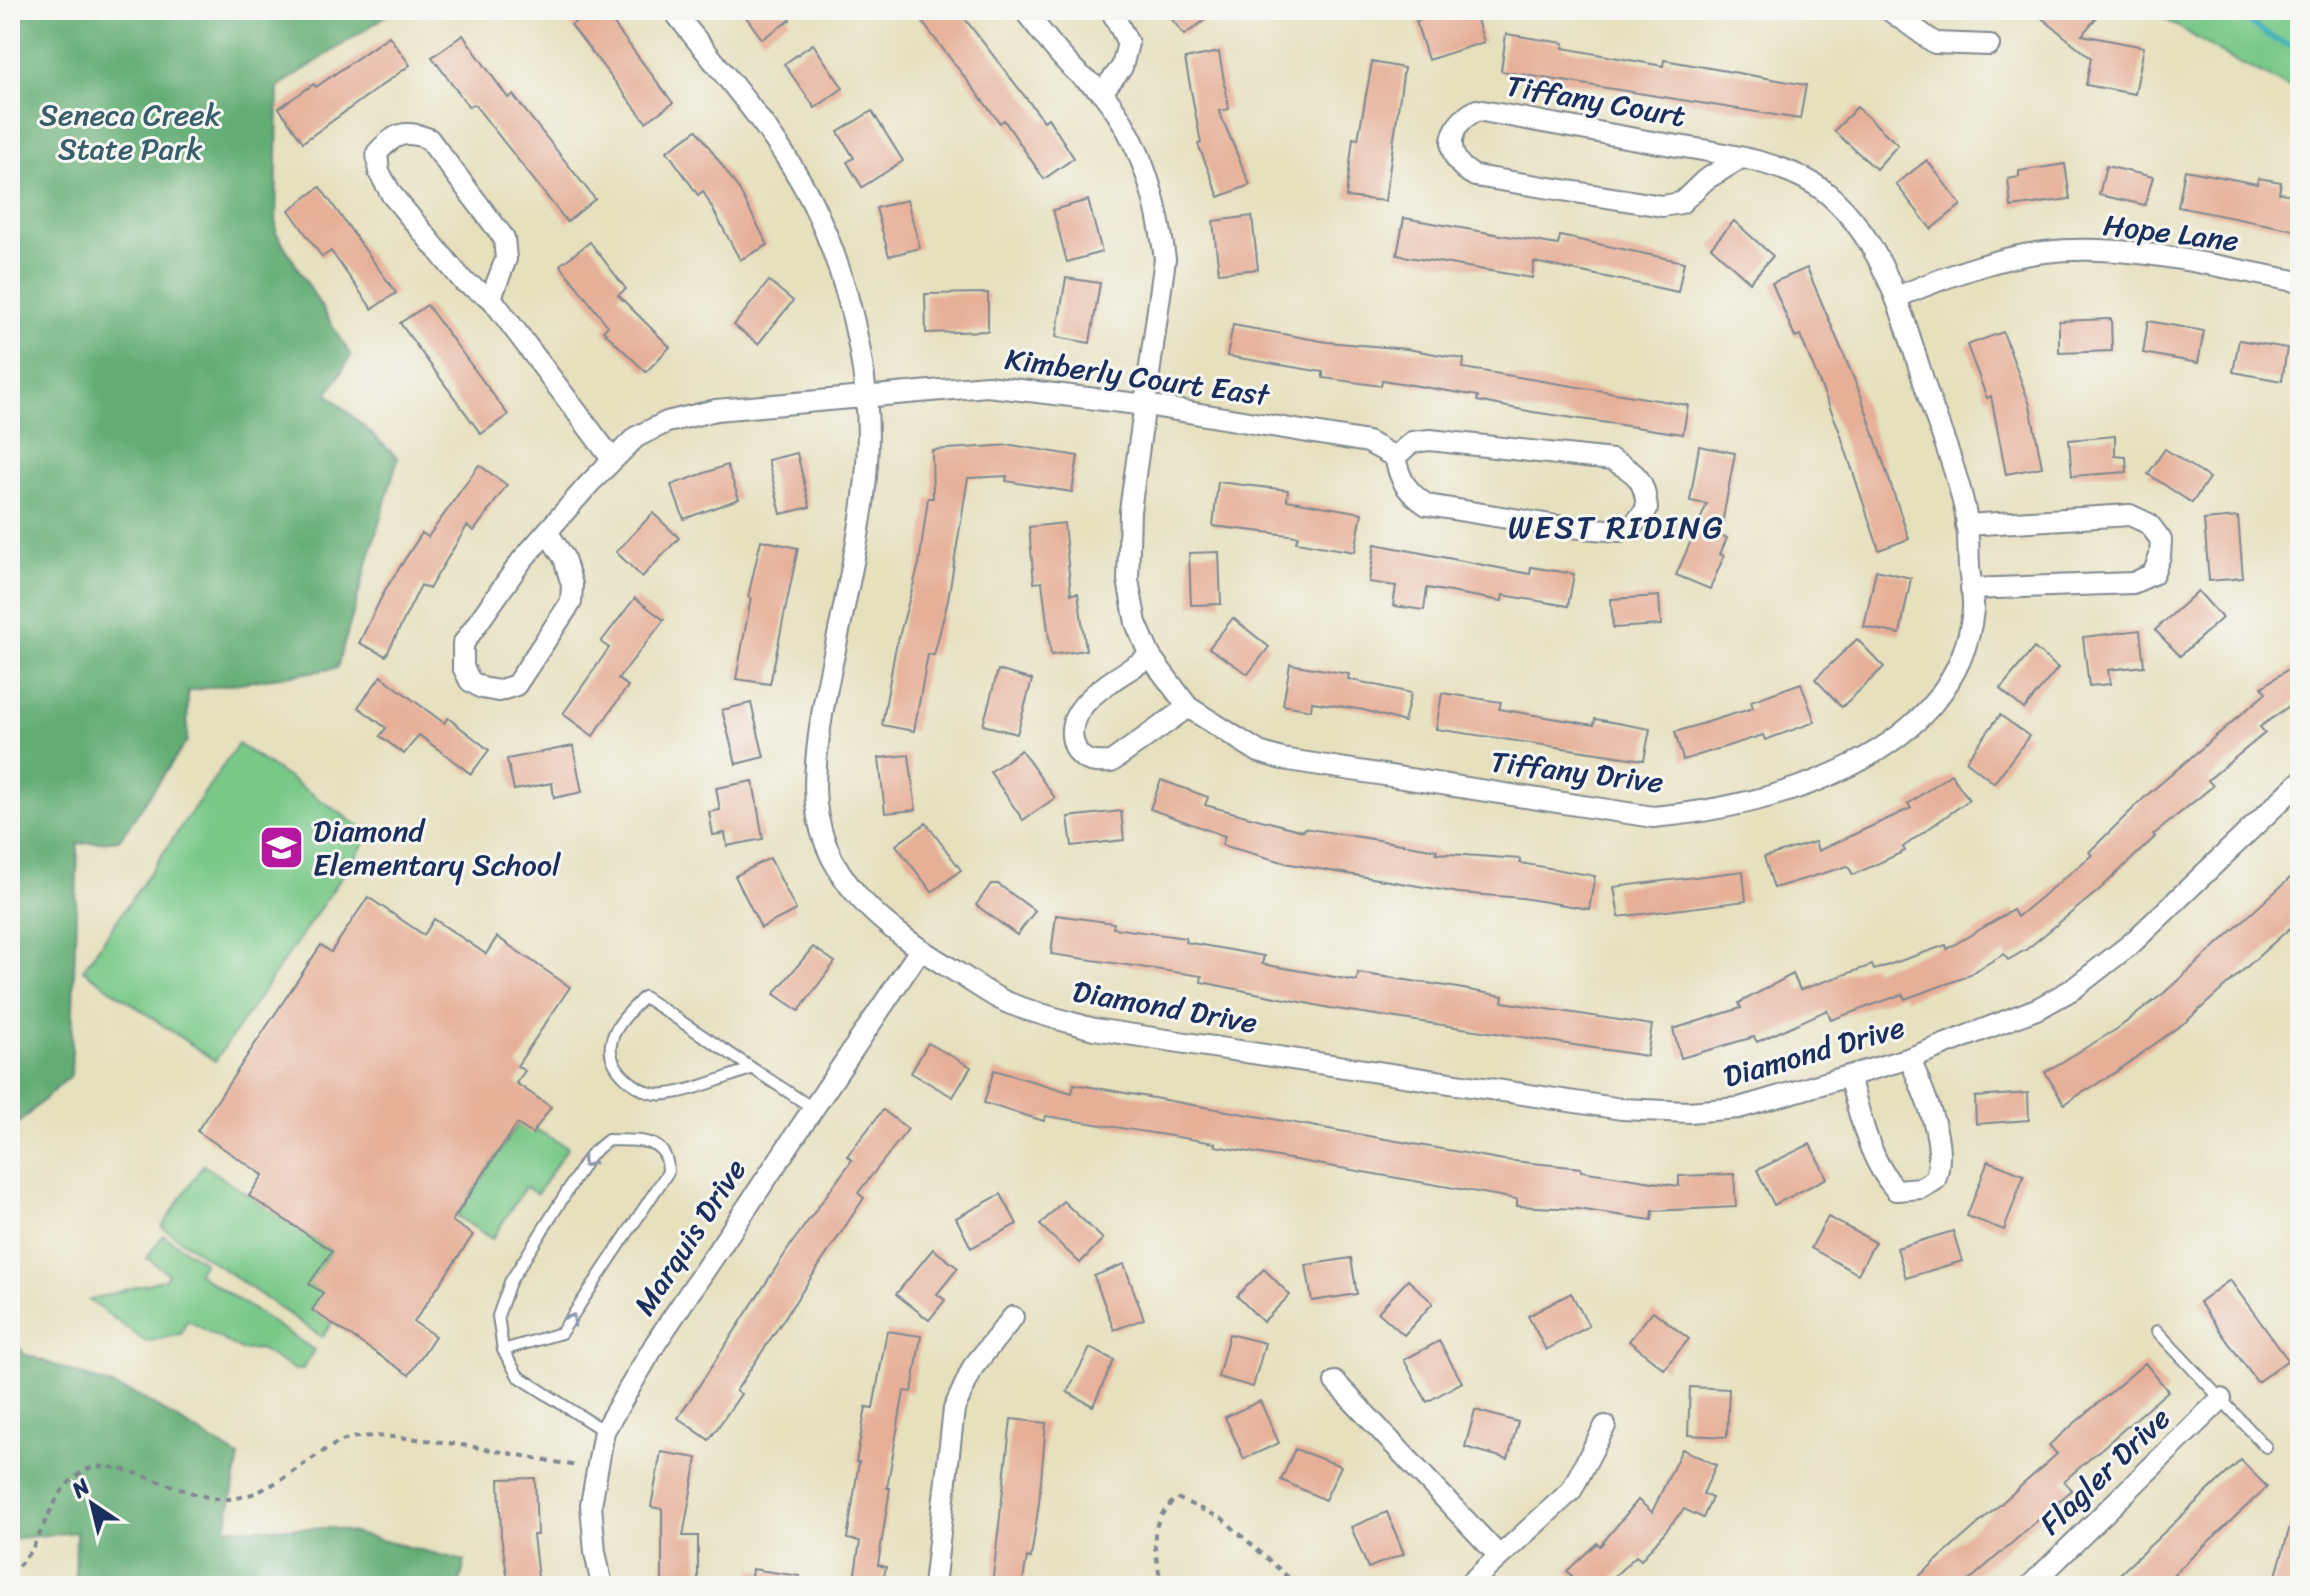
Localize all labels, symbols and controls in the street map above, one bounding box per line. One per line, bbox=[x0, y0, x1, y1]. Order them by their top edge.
street label: Tiffany Court bbox=[1502, 59, 1690, 143]
park label: Seneca Creek State Park bbox=[39, 88, 222, 176]
street label: Hope Lane bbox=[2100, 198, 2242, 268]
street label: Kimberly Court East bbox=[1002, 332, 1274, 422]
district label: WEST RIDING bbox=[1508, 499, 1724, 556]
street label: Tiffany Drive bbox=[1487, 735, 1667, 809]
place label: Diamond Elementary School bbox=[313, 804, 561, 892]
school or university icon: Diamond Elementary School bbox=[258, 824, 306, 872]
street label: Diamond Drive bbox=[1068, 964, 1262, 1050]
street label: Diamond Drive bbox=[1717, 1000, 1911, 1104]
street label: Marquis Drive bbox=[619, 1147, 761, 1327]
one-way arrow bbox=[582, 1153, 597, 1168]
one-way arrow bbox=[561, 1313, 576, 1327]
street label: Flagler Drive bbox=[2026, 1394, 2184, 1548]
north arrow bbox=[52, 1464, 132, 1544]
text: N bbox=[63, 1467, 99, 1509]

